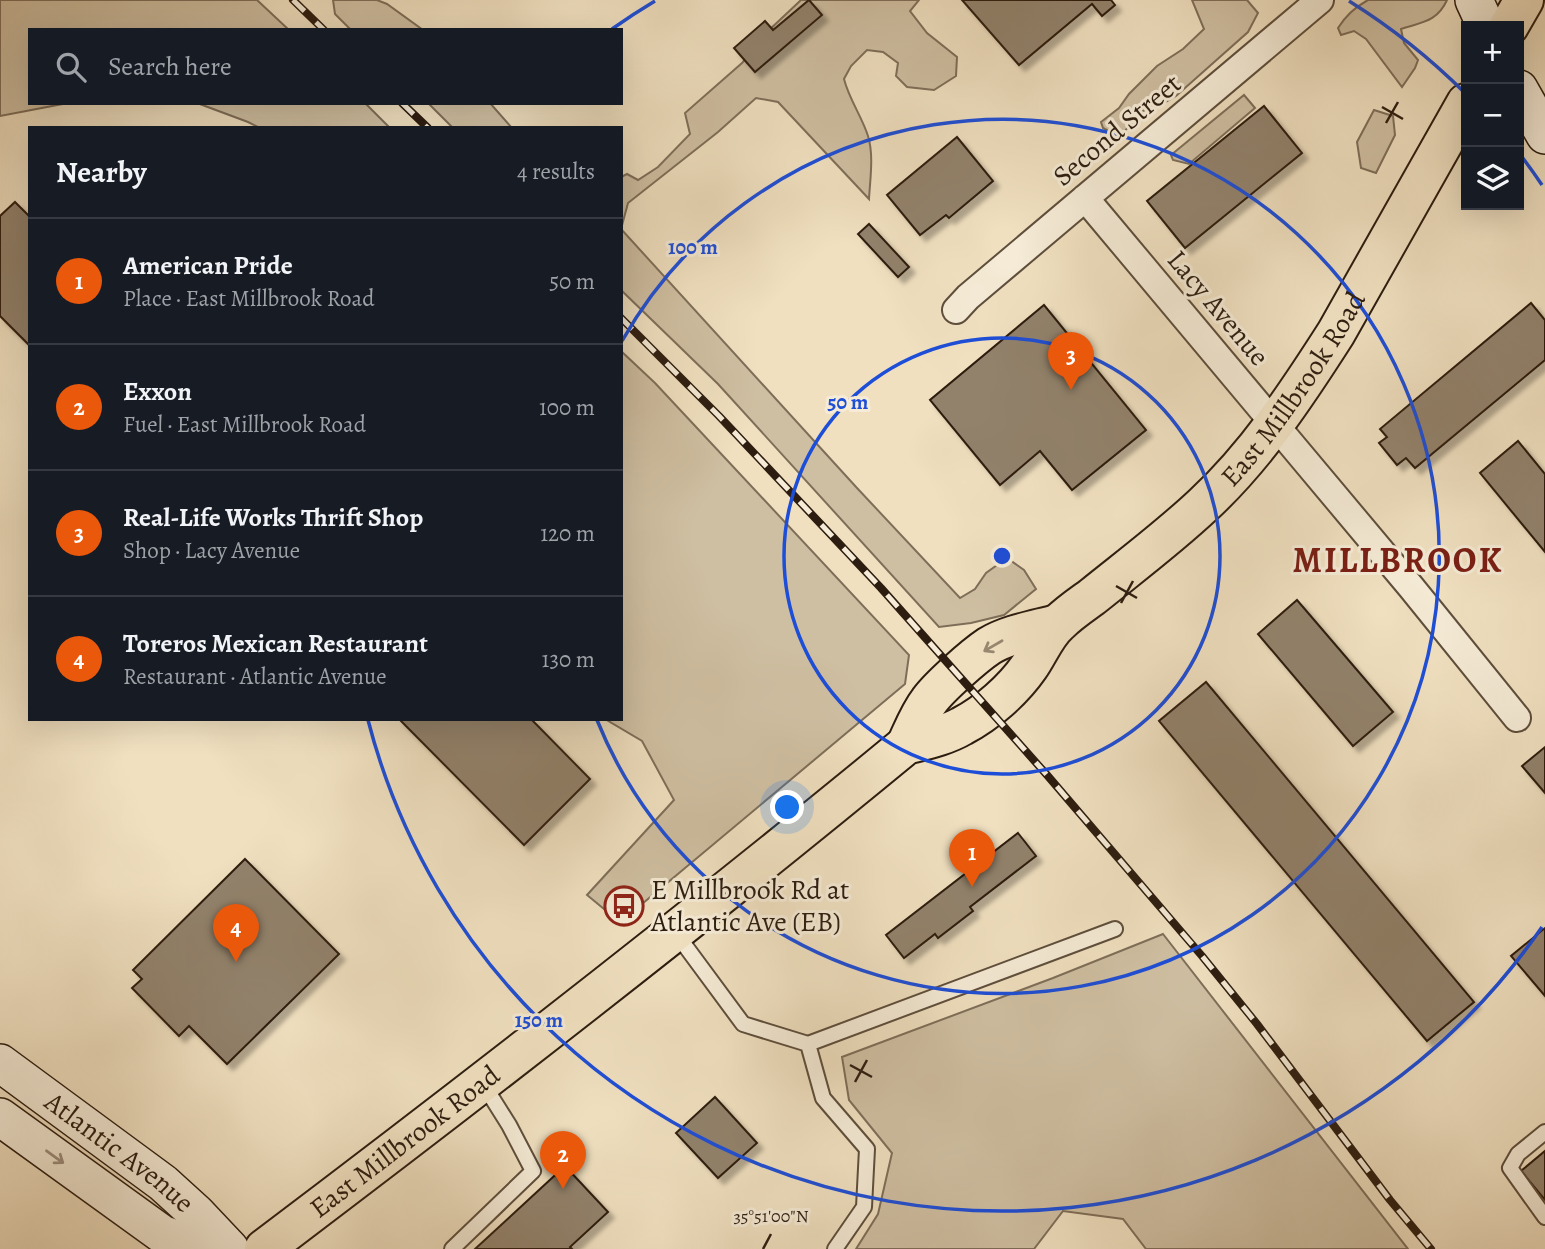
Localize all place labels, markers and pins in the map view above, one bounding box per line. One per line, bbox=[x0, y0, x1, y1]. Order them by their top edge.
pin: 3 bbox=[1048, 332, 1094, 390]
centre of rings bbox=[990, 544, 1014, 568]
pin: 1 bbox=[949, 829, 995, 887]
place label: E Millbrook Rd at Atlantic Ave (EB) bbox=[650, 871, 849, 941]
bus stop icon: E Millbrook Rd at Atlantic Ave (EB) bbox=[603, 885, 645, 927]
pin: 4 bbox=[213, 904, 259, 962]
pin: 2 bbox=[540, 1131, 586, 1189]

